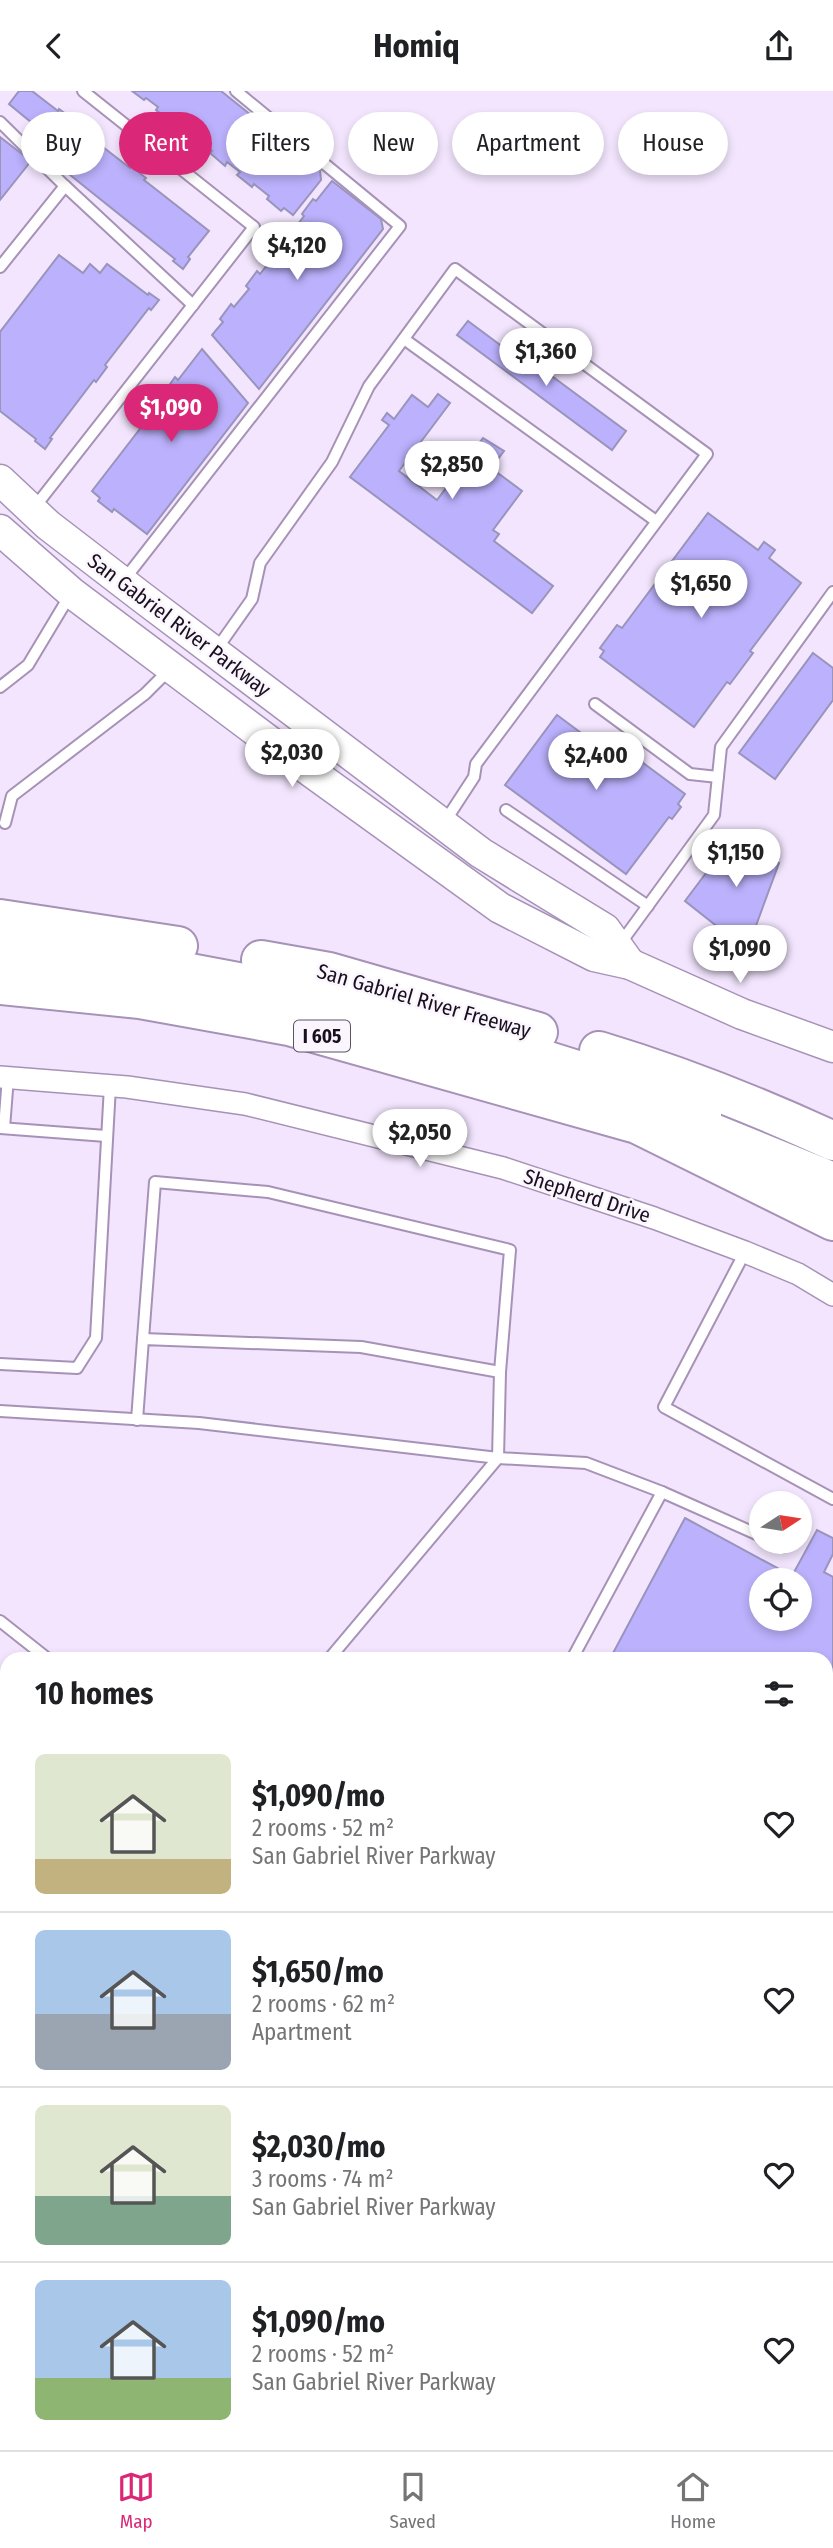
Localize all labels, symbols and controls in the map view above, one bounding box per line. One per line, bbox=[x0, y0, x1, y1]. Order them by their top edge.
icon: back bbox=[35, 27, 73, 65]
text: Homiq bbox=[373, 27, 460, 65]
icon: share bbox=[760, 27, 798, 65]
chip: Buy bbox=[21, 112, 105, 175]
chip: Rent bbox=[119, 112, 212, 175]
chip: Filters bbox=[226, 112, 334, 175]
chip: New bbox=[348, 112, 438, 175]
chip: Apartment bbox=[452, 112, 604, 175]
chip: House bbox=[618, 112, 728, 175]
pin: $4,120 bbox=[240, 223, 354, 282]
text: $4,120 bbox=[267, 231, 327, 259]
pin: $1,360 bbox=[489, 329, 603, 388]
text: $1,360 bbox=[515, 337, 577, 365]
pin: $1,090 bbox=[114, 385, 228, 444]
text: $1,090 bbox=[140, 393, 202, 421]
pin: $2,850 bbox=[395, 441, 509, 501]
text: $2,850 bbox=[420, 450, 484, 478]
street label: San Gabriel River Parkway bbox=[82, 548, 276, 703]
pin: $1,650 bbox=[644, 561, 758, 620]
text: $1,650 bbox=[670, 569, 732, 597]
pin: $2,030 bbox=[235, 729, 349, 789]
pin: $2,400 bbox=[539, 733, 653, 792]
text: $2,030 bbox=[261, 738, 323, 766]
text: $2,400 bbox=[564, 741, 628, 769]
pin: $1,150 bbox=[679, 829, 793, 889]
text: $1,150 bbox=[708, 838, 764, 866]
pin: $1,090 bbox=[683, 925, 797, 985]
text: $1,090 bbox=[709, 934, 771, 962]
street label: San Gabriel River Freeway bbox=[314, 958, 534, 1044]
road number: I 605 bbox=[294, 1021, 350, 1051]
pin: $2,050 bbox=[363, 1109, 477, 1169]
text: $2,050 bbox=[388, 1118, 452, 1146]
street label: Shepherd Drive bbox=[520, 1163, 654, 1229]
north arrow bbox=[749, 1491, 812, 1554]
map controls bbox=[749, 1491, 812, 1631]
button: locate bbox=[749, 1568, 812, 1631]
icon: filters bbox=[760, 1675, 798, 1713]
text: 10 homes bbox=[35, 1676, 153, 1712]
text: $1,090/mo bbox=[252, 1778, 385, 1814]
icon: home bbox=[91, 1782, 175, 1866]
icon: heart bbox=[760, 1805, 798, 1843]
text: 2 rooms · 52 m² bbox=[252, 1814, 394, 1842]
text: San Gabriel River Parkway bbox=[252, 1842, 496, 1870]
text: $1,650/mo bbox=[252, 1954, 384, 1990]
icon: home bbox=[91, 1958, 175, 2042]
icon: heart bbox=[760, 1981, 798, 2019]
text: 2 rooms · 62 m² bbox=[252, 1990, 395, 2018]
text: Apartment bbox=[252, 2018, 352, 2046]
text: $2,030/mo bbox=[252, 2129, 386, 2165]
icon: home bbox=[91, 2133, 175, 2217]
icon: heart bbox=[760, 2156, 798, 2194]
text: 3 rooms · 74 m² bbox=[252, 2165, 394, 2193]
text: San Gabriel River Parkway bbox=[252, 2193, 496, 2221]
text: $1,090/mo bbox=[252, 2304, 385, 2340]
icon: home bbox=[91, 2308, 175, 2392]
icon: heart bbox=[760, 2331, 798, 2369]
text: 2 rooms · 52 m² bbox=[252, 2340, 394, 2368]
text: San Gabriel River Parkway bbox=[252, 2368, 496, 2396]
tab: Map bbox=[117, 2468, 155, 2533]
tab: Saved bbox=[390, 2468, 436, 2533]
tab: Home bbox=[670, 2468, 716, 2533]

